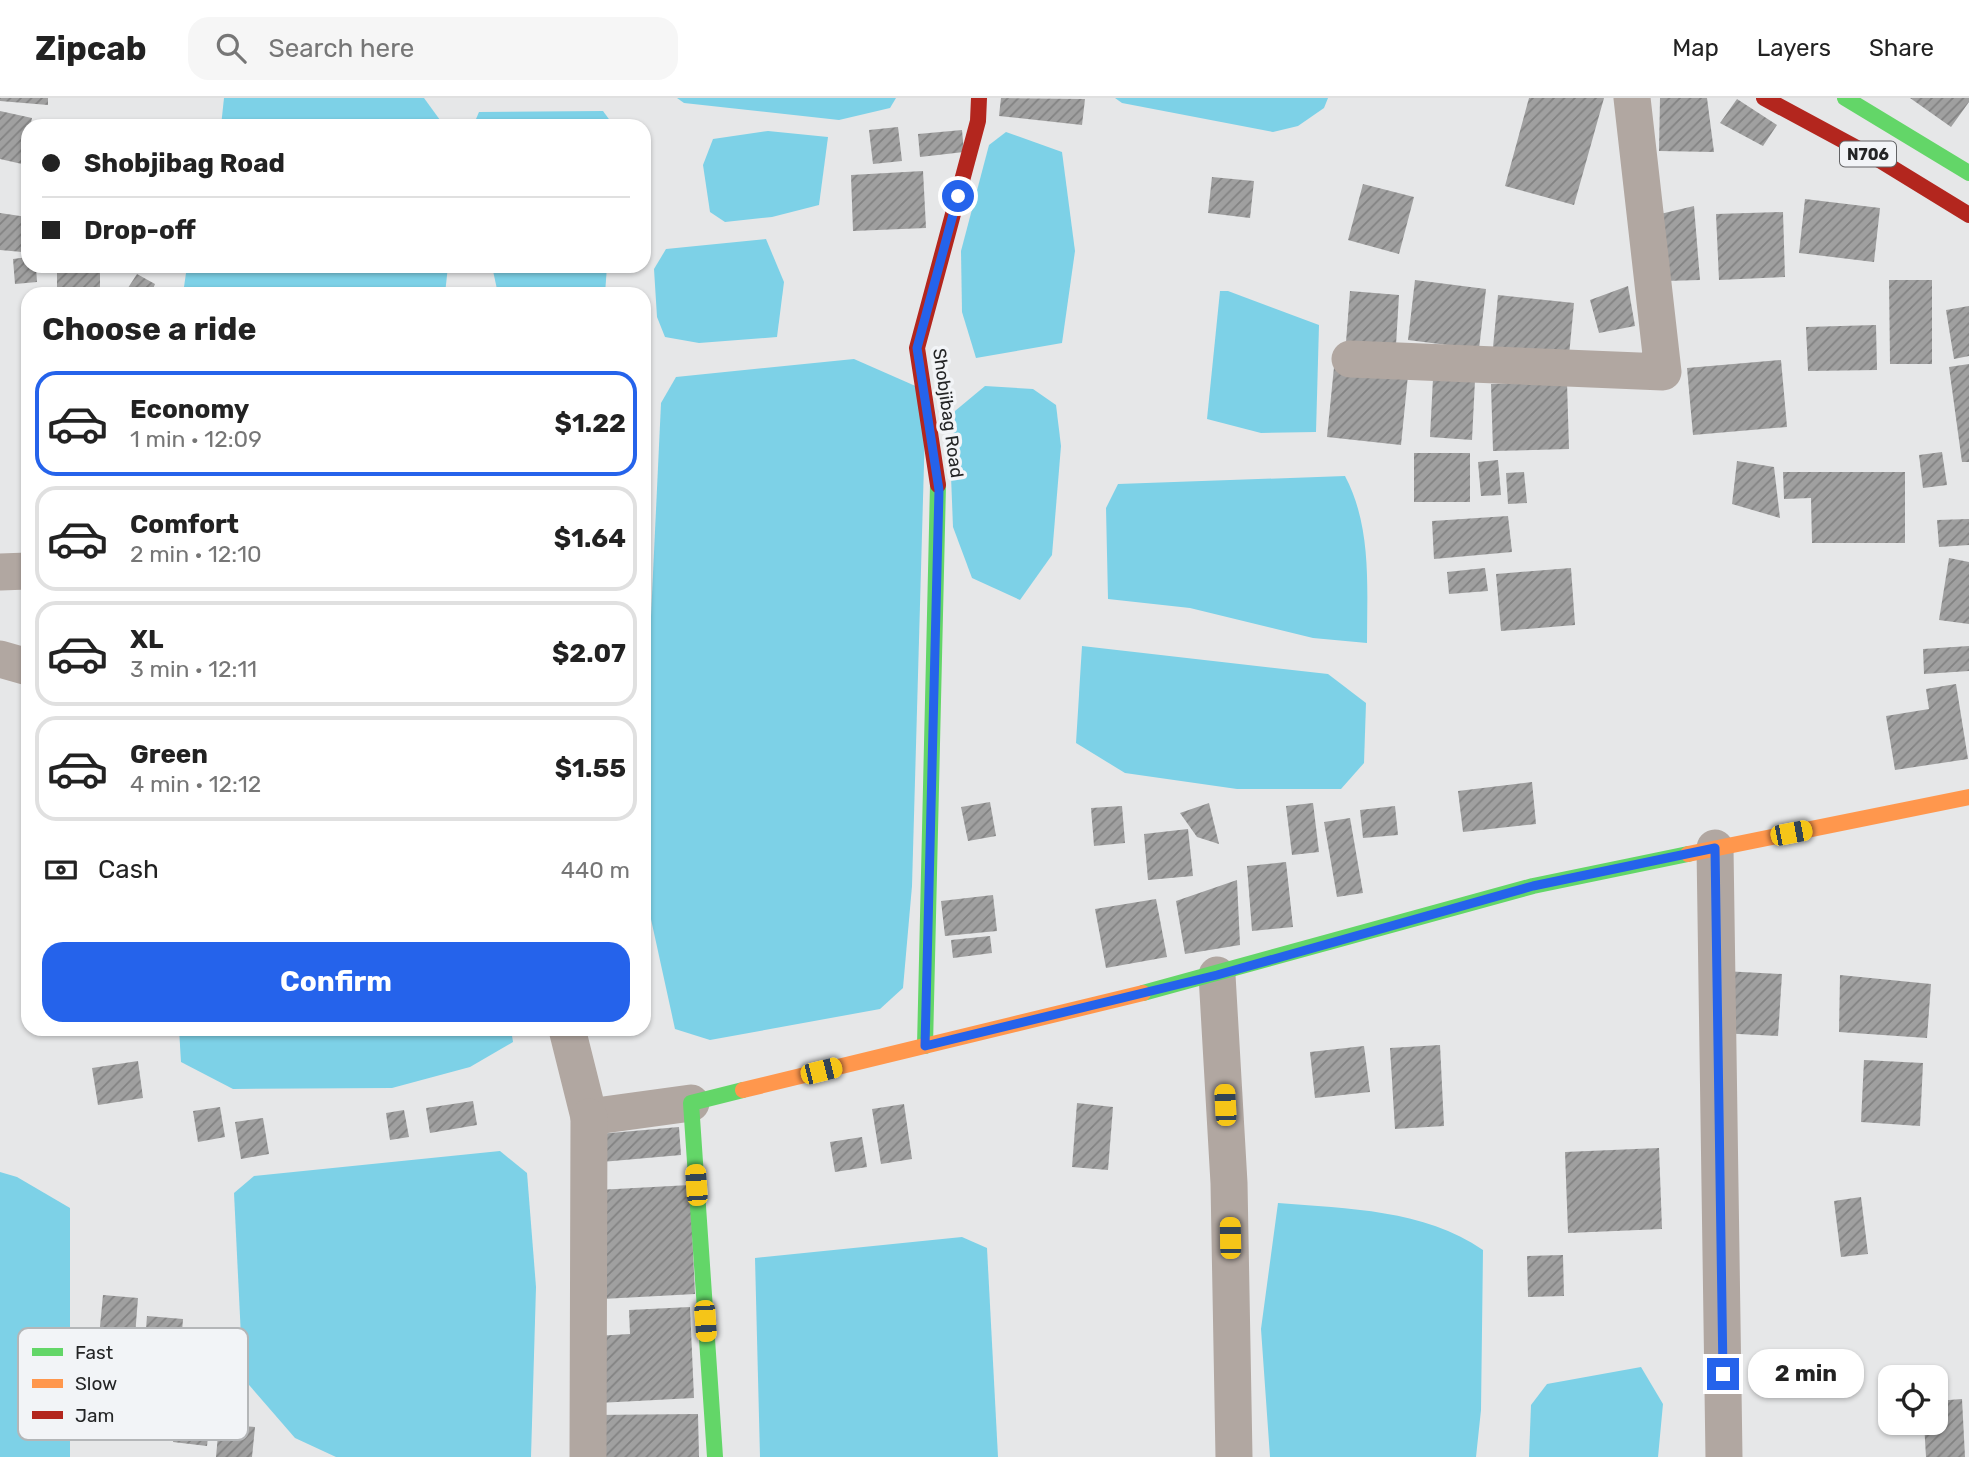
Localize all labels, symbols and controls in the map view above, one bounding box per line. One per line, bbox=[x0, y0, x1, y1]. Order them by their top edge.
search box bbox=[188, 17, 678, 80]
text: Zipcab bbox=[35, 29, 146, 68]
icon: search bbox=[212, 29, 250, 67]
text: Search here bbox=[268, 33, 414, 64]
text: Map bbox=[1672, 34, 1719, 62]
text: Layers bbox=[1757, 34, 1831, 62]
text: Share bbox=[1869, 34, 1934, 62]
road number: N706 bbox=[1840, 142, 1896, 166]
text: Shobjibag Road bbox=[84, 148, 285, 179]
route start bbox=[942, 180, 974, 212]
text: Drop-off bbox=[84, 215, 196, 246]
text: Choose a ride bbox=[42, 310, 256, 348]
street label: Shobjibag Road bbox=[928, 347, 968, 479]
icon: car bbox=[46, 392, 109, 455]
text: Economy bbox=[130, 394, 249, 425]
text: $1.22 bbox=[555, 408, 626, 439]
text: 1 min · 12:09 bbox=[130, 425, 262, 453]
icon: car bbox=[46, 507, 109, 570]
text: Comfort bbox=[130, 509, 239, 540]
text: $1.64 bbox=[554, 523, 626, 554]
text: 2 min · 12:10 bbox=[130, 540, 262, 568]
icon: car bbox=[46, 622, 109, 685]
text: XL bbox=[130, 624, 163, 655]
text: $2.07 bbox=[552, 638, 626, 669]
text: 3 min · 12:11 bbox=[130, 655, 257, 683]
icon: car bbox=[46, 737, 109, 800]
text: Green bbox=[130, 739, 208, 770]
text: $1.55 bbox=[555, 753, 626, 784]
text: 4 min · 12:12 bbox=[130, 770, 261, 798]
car bbox=[1769, 819, 1814, 847]
icon: cash bbox=[42, 851, 80, 889]
text: Cash bbox=[98, 854, 159, 885]
text: 440 m bbox=[561, 856, 630, 884]
button: Confirm bbox=[42, 942, 630, 1022]
car bbox=[799, 1056, 844, 1086]
car bbox=[1214, 1083, 1237, 1127]
car bbox=[685, 1163, 708, 1207]
car bbox=[1220, 1217, 1241, 1259]
car bbox=[694, 1299, 717, 1343]
legend bbox=[18, 1328, 248, 1440]
text: Fast bbox=[75, 1341, 114, 1364]
callout: 2 min bbox=[1748, 1350, 1863, 1398]
route end bbox=[1707, 1358, 1739, 1390]
text: 2 min bbox=[1775, 1359, 1837, 1387]
map controls bbox=[1878, 1365, 1948, 1435]
button: locate bbox=[1878, 1365, 1948, 1435]
text: Slow bbox=[75, 1372, 117, 1395]
text: Jam bbox=[75, 1404, 114, 1427]

